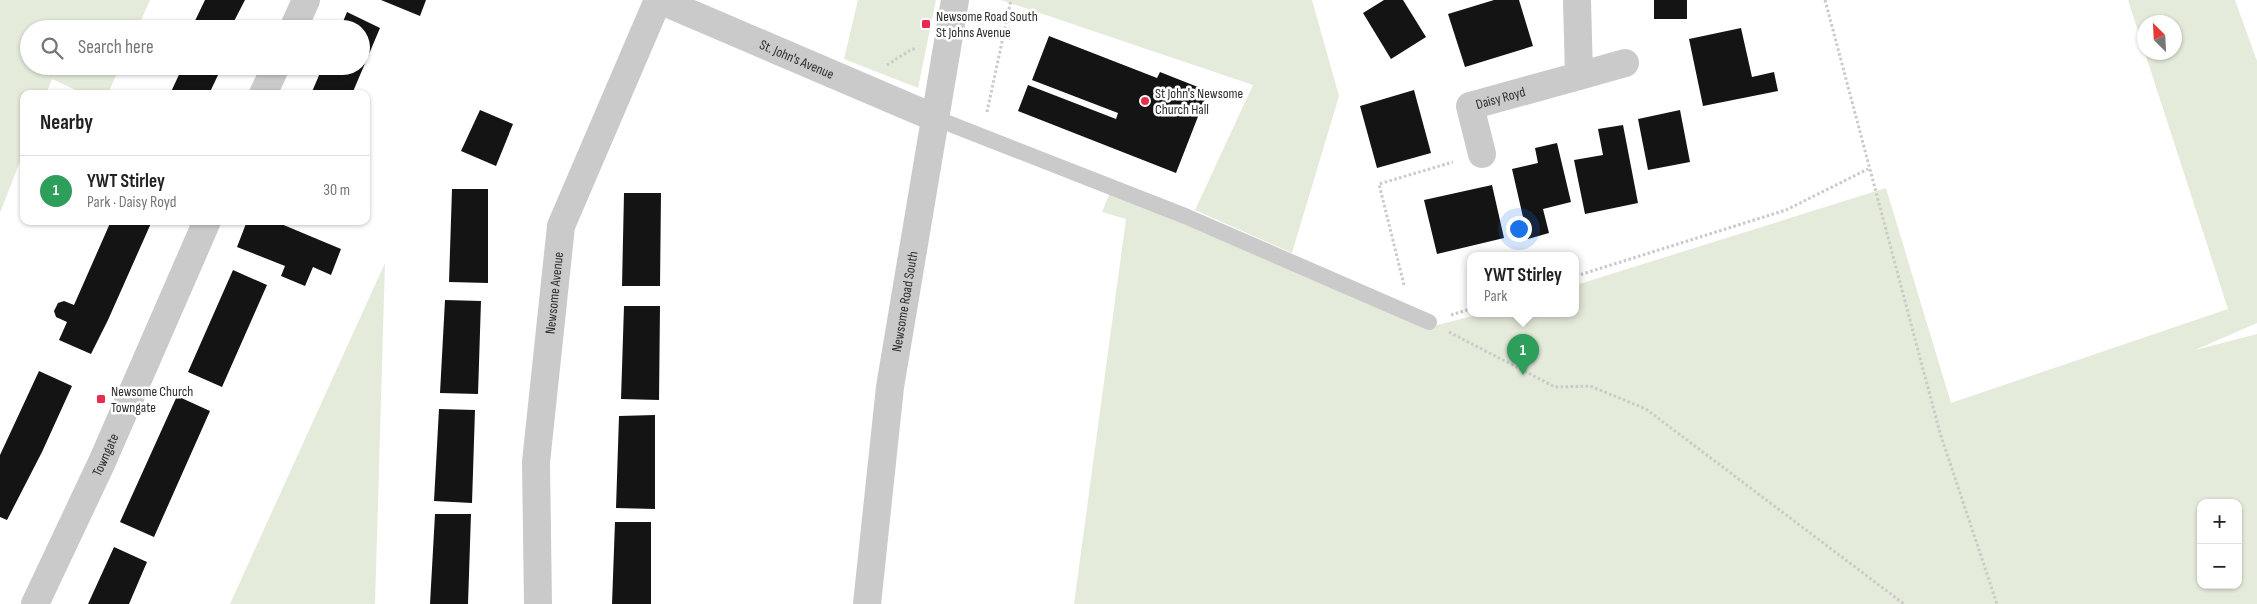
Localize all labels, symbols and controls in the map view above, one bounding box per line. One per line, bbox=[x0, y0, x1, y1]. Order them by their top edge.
place label: Newsome Road South St Johns Avenue bbox=[936, 8, 1038, 41]
north arrow bbox=[2137, 15, 2182, 60]
marker: Newsome Road South St Johns Avenue bbox=[920, 18, 932, 30]
search box bbox=[20, 20, 370, 75]
icon: search bbox=[38, 34, 66, 62]
text: Search here bbox=[78, 36, 154, 59]
street label: St. John's Avenue bbox=[757, 36, 837, 83]
street label: Daisy Royd bbox=[1474, 83, 1527, 113]
place label: St John's Newsome Church Hall bbox=[1155, 85, 1243, 118]
marker: St John's Newsome Church Hall bbox=[1139, 95, 1151, 107]
text: Nearby bbox=[40, 110, 93, 135]
text: YWT Stirley bbox=[87, 170, 165, 193]
text: 1 bbox=[53, 181, 59, 200]
text: 30 m bbox=[323, 181, 350, 200]
text: Park · Daisy Royd bbox=[87, 193, 176, 212]
your location bbox=[1506, 216, 1532, 242]
street label: Newsome Road South bbox=[888, 250, 922, 353]
street label: Newsome Avenue bbox=[542, 251, 567, 335]
popup bbox=[1467, 252, 1579, 317]
text: YWT Stirley bbox=[1484, 264, 1562, 287]
text: Park bbox=[1484, 287, 1508, 306]
pin: 1 bbox=[1507, 334, 1539, 375]
place label: Newsome Church Towngate bbox=[111, 383, 193, 416]
marker: Newsome Church Towngate bbox=[95, 393, 107, 405]
street label: Towngate bbox=[89, 431, 122, 479]
map controls bbox=[2197, 499, 2242, 589]
button: + bbox=[2197, 499, 2242, 544]
button: − bbox=[2197, 544, 2242, 589]

